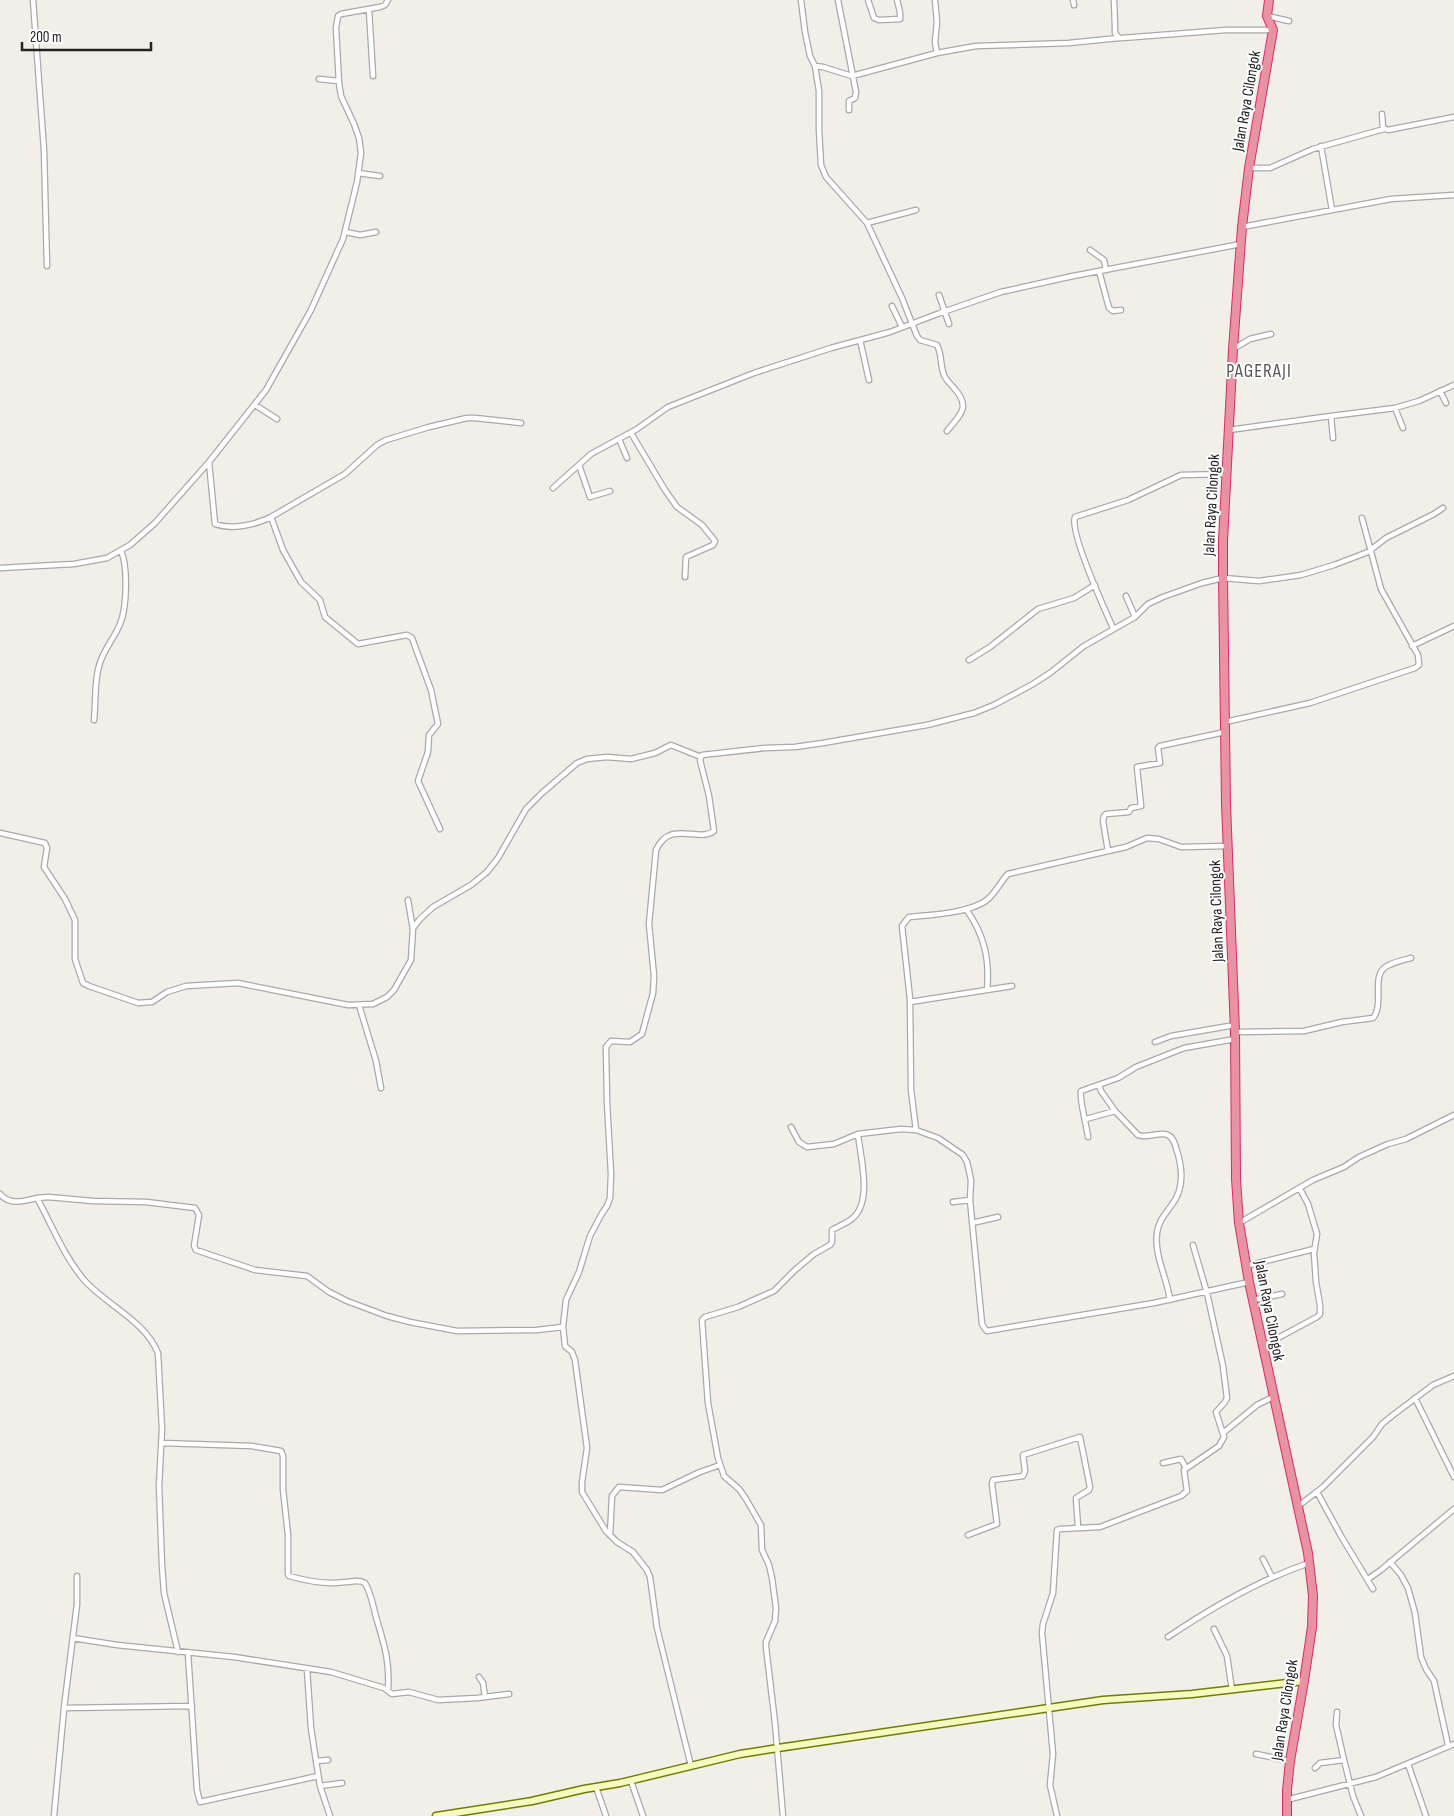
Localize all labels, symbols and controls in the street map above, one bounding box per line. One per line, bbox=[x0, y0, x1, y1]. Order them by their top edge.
scale bar bbox=[22, 20, 151, 52]
text: 200 m bbox=[30, 28, 62, 47]
street label: Jalan Raya Cilongok bbox=[1229, 49, 1265, 154]
district label: PAGERAJI bbox=[1226, 360, 1292, 383]
street label: Jalan Raya Cilongok bbox=[1200, 454, 1224, 557]
street label: Jalan Raya Cilongok bbox=[1206, 860, 1228, 963]
street label: Jalan Raya Cilongok bbox=[1250, 1258, 1288, 1363]
street label: Jalan Raya Cilongok bbox=[1267, 1658, 1302, 1763]

